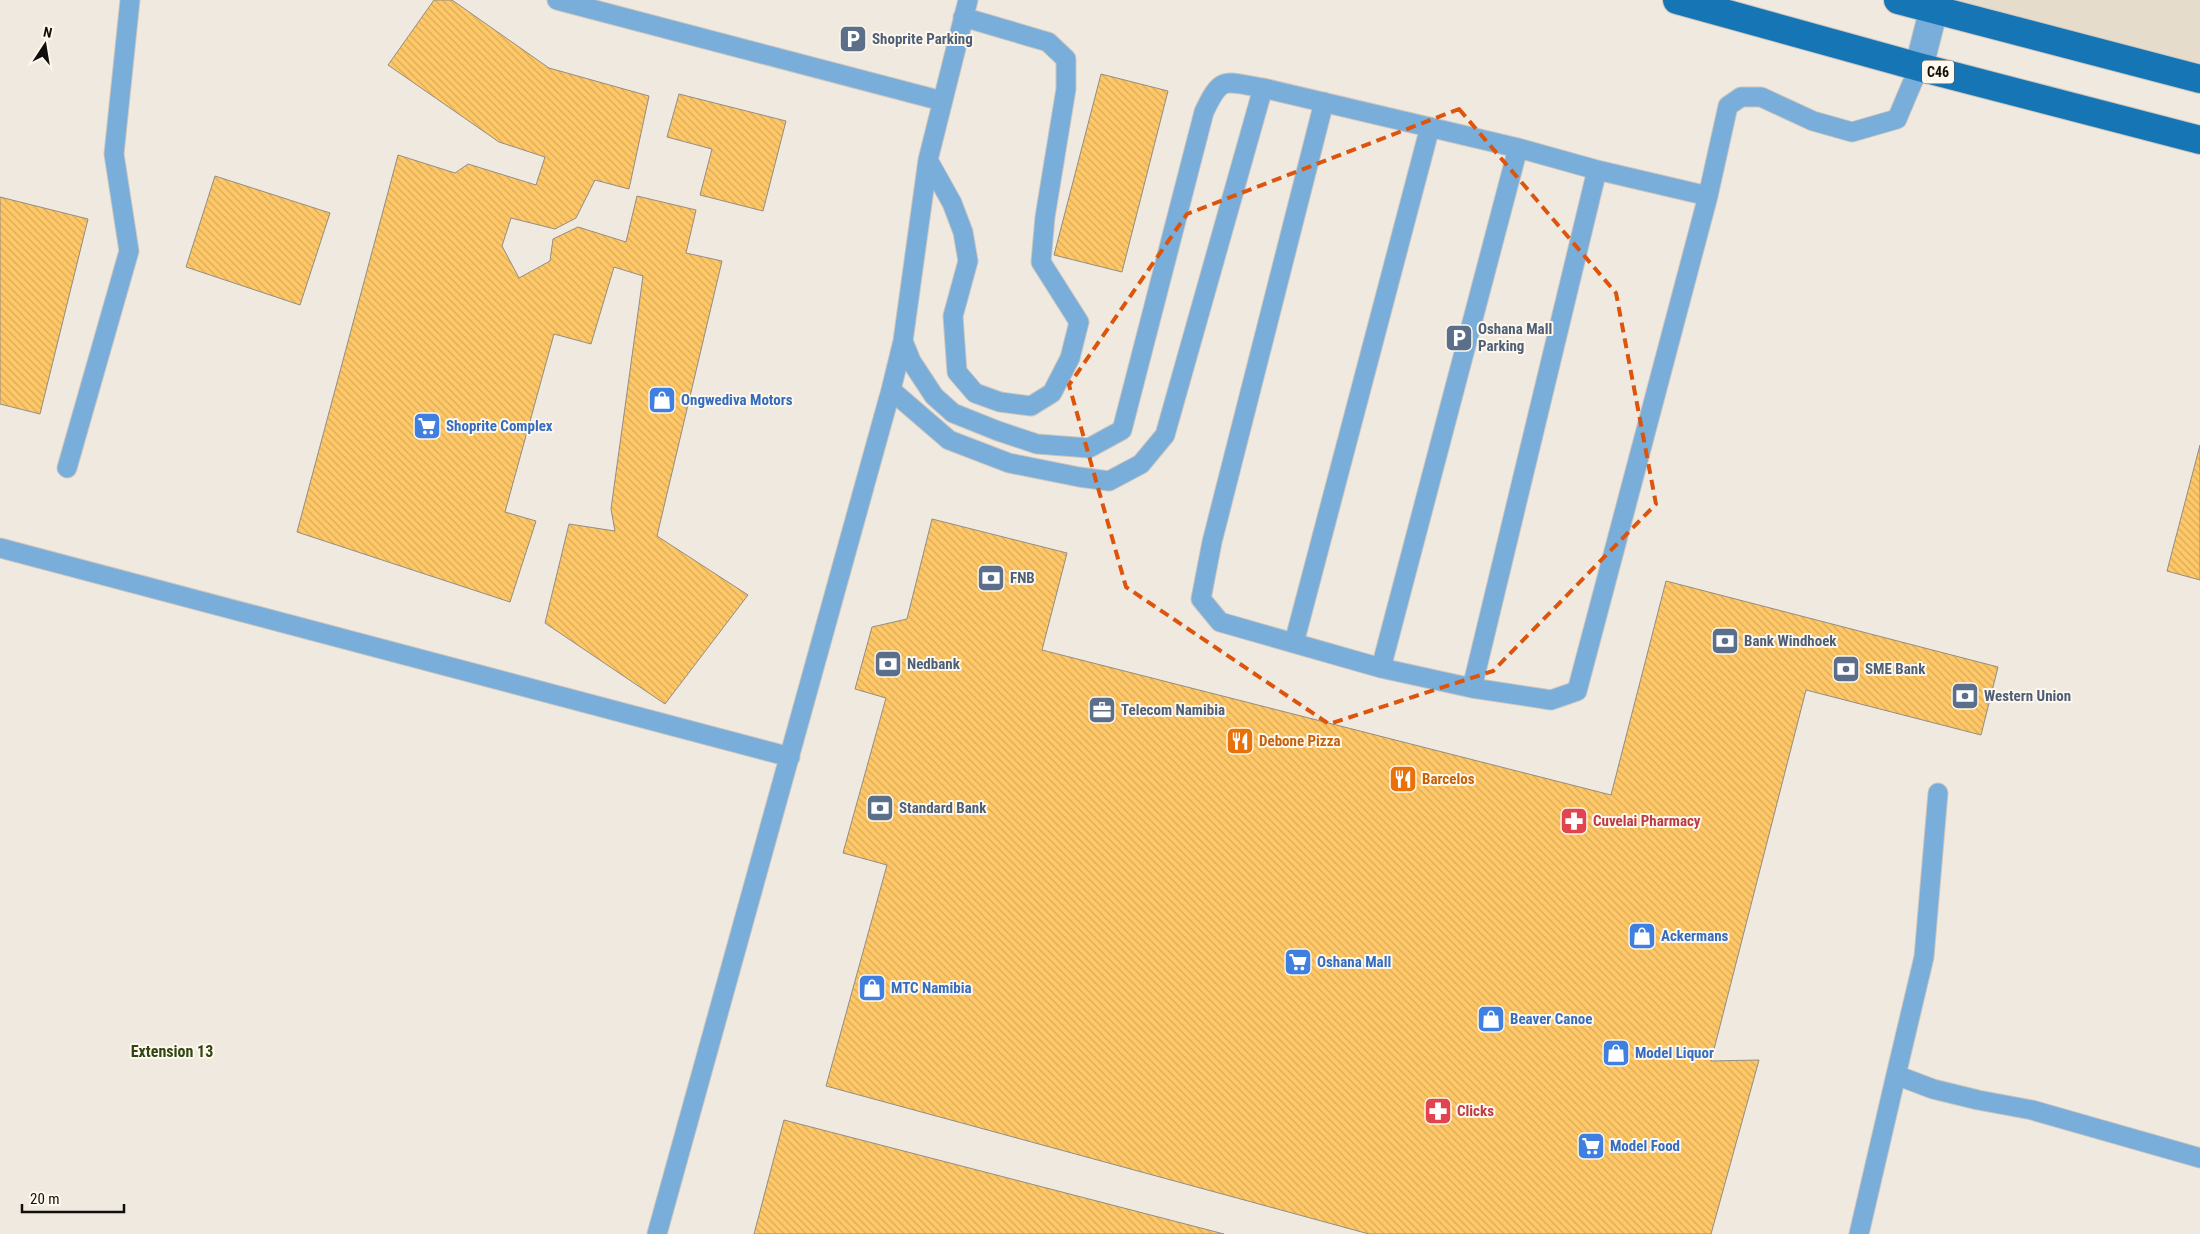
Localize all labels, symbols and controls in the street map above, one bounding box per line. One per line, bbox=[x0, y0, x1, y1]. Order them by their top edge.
north arrow bbox=[20, 20, 70, 70]
text: N bbox=[42, 24, 54, 41]
parking icon: Shoprite Parking bbox=[838, 24, 868, 54]
place label: Shoprite Parking bbox=[872, 30, 973, 48]
road number: C46 bbox=[1922, 61, 1954, 84]
place label: Oshana Mall Parking bbox=[1478, 320, 1552, 355]
parking icon: Oshana Mall Parking bbox=[1444, 323, 1474, 353]
shop icon: Ongwediva Motors bbox=[647, 385, 677, 415]
place label: Ongwediva Motors bbox=[681, 391, 793, 409]
supermarket icon: Shoprite Complex bbox=[412, 411, 442, 441]
place label: Shoprite Complex bbox=[446, 417, 553, 435]
bank icon: FNB bbox=[976, 563, 1006, 593]
place label: FNB bbox=[1010, 569, 1035, 587]
bank icon: Bank Windhoek bbox=[1710, 626, 1740, 656]
place label: Bank Windhoek bbox=[1744, 632, 1837, 650]
bank icon: Nedbank bbox=[873, 649, 903, 679]
bank icon: SME Bank bbox=[1831, 654, 1861, 684]
place label: Nedbank bbox=[907, 655, 961, 673]
place label: SME Bank bbox=[1865, 660, 1926, 678]
bank icon: Western Union bbox=[1950, 681, 1980, 711]
place label: Western Union bbox=[1984, 687, 2071, 705]
office icon: Telecom Namibia bbox=[1087, 695, 1117, 725]
place label: Telecom Namibia bbox=[1121, 701, 1225, 719]
restaurant icon: Debone Pizza bbox=[1225, 726, 1255, 756]
place label: Debone Pizza bbox=[1259, 732, 1341, 750]
restaurant icon: Barcelos bbox=[1388, 764, 1418, 794]
place label: Barcelos bbox=[1422, 770, 1475, 788]
bank icon: Standard Bank bbox=[865, 793, 895, 823]
place label: Standard Bank bbox=[899, 799, 987, 817]
pharmacy icon: Cuvelai Pharmacy bbox=[1559, 806, 1589, 836]
place label: Cuvelai Pharmacy bbox=[1593, 812, 1701, 830]
shop icon: Ackermans bbox=[1627, 921, 1657, 951]
place label: Ackermans bbox=[1661, 927, 1729, 945]
supermarket icon: Oshana Mall bbox=[1283, 947, 1313, 977]
place label: Oshana Mall bbox=[1317, 953, 1391, 971]
shop icon: MTC Namibia bbox=[857, 973, 887, 1003]
place label: MTC Namibia bbox=[891, 979, 972, 997]
shop icon: Beaver Canoe bbox=[1476, 1004, 1506, 1034]
place label: Beaver Canoe bbox=[1510, 1010, 1592, 1028]
shop icon: Model Liquor bbox=[1601, 1038, 1631, 1068]
district label: Extension 13 bbox=[131, 1042, 213, 1061]
place label: Model Liquor bbox=[1635, 1044, 1714, 1062]
pharmacy icon: Clicks bbox=[1423, 1096, 1453, 1126]
place label: Clicks bbox=[1457, 1102, 1494, 1120]
supermarket icon: Model Food bbox=[1576, 1131, 1606, 1161]
place label: Model Food bbox=[1610, 1137, 1680, 1155]
scale bar bbox=[22, 1182, 125, 1214]
text: 20 m bbox=[30, 1190, 60, 1208]

